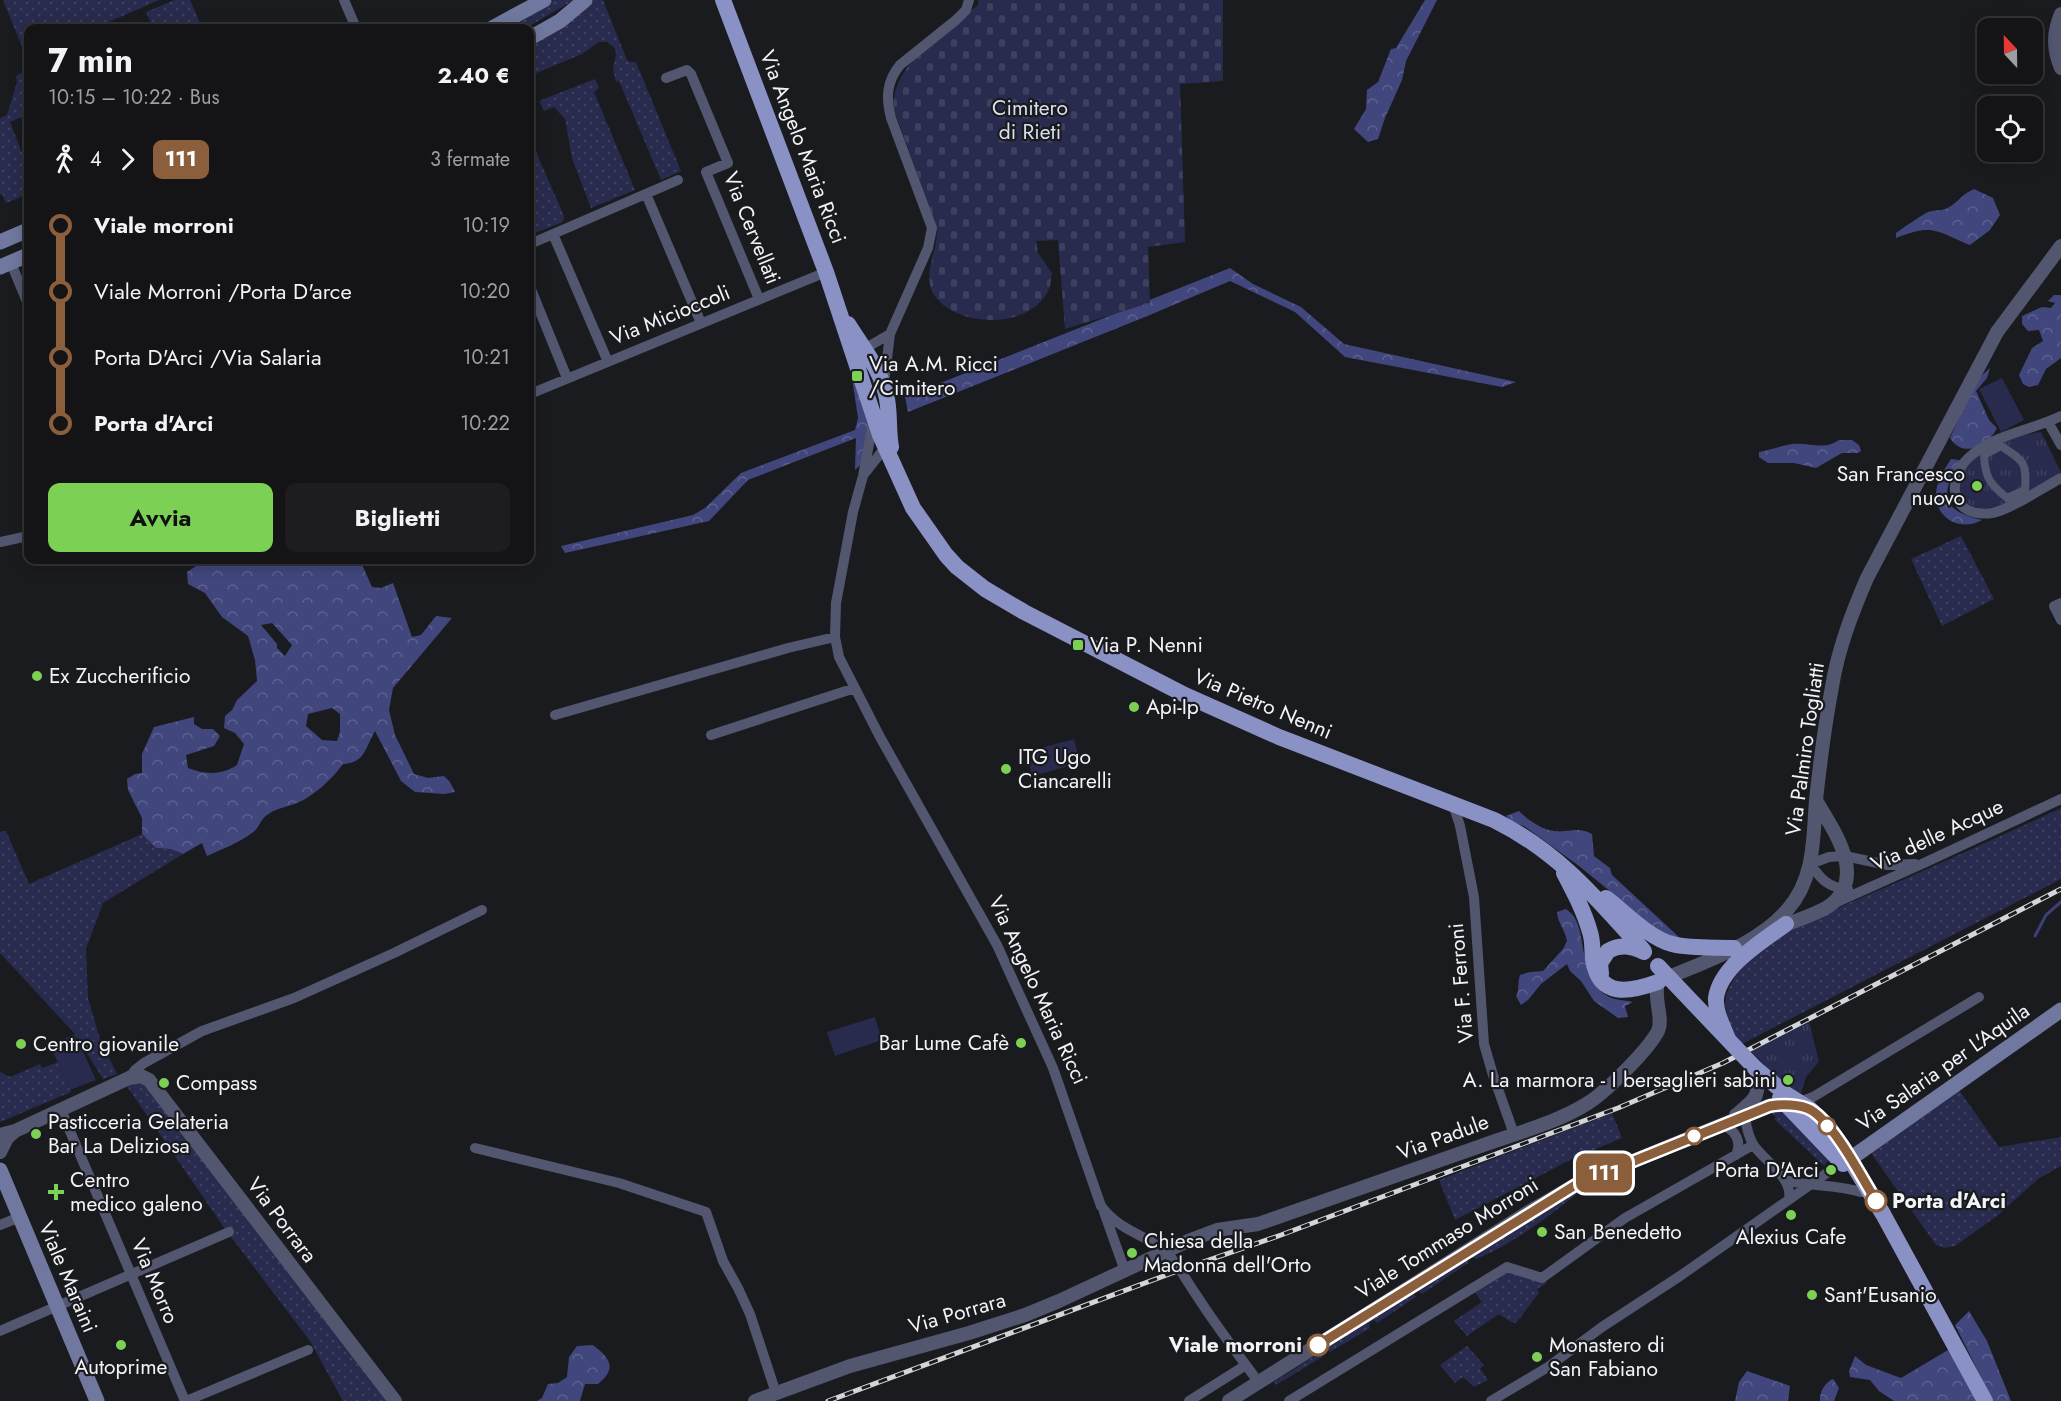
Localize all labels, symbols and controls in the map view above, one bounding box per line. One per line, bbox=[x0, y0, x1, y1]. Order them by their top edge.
north arrow bbox=[1977, 18, 2043, 84]
map controls bbox=[1977, 18, 2043, 162]
text: 7 min bbox=[48, 37, 133, 84]
street label: Via Angelo Maria Ricci bbox=[752, 46, 854, 248]
text: 2.40 € bbox=[438, 59, 510, 91]
text: 10:15 – 10:22 · Bus bbox=[48, 83, 220, 112]
park label: Cimitero di Rieti bbox=[992, 93, 1068, 147]
button: locate bbox=[1977, 96, 2043, 162]
icon: walk bbox=[48, 143, 81, 176]
icon: forward bbox=[111, 143, 144, 176]
text: 111 bbox=[165, 144, 197, 174]
text: 4 bbox=[90, 145, 102, 174]
text: 3 fermate bbox=[430, 145, 510, 174]
street label: Via Cervellati bbox=[716, 167, 788, 289]
text: Viale morroni bbox=[94, 209, 234, 241]
text: 10:19 bbox=[462, 211, 510, 240]
text: Viale Morroni /Porta D'arce bbox=[94, 275, 352, 307]
text: 10:20 bbox=[460, 277, 510, 306]
street label: Via Micioccoli bbox=[606, 277, 734, 353]
text: Porta D'Arci /Via Salaria bbox=[94, 341, 321, 373]
text: 10:21 bbox=[463, 343, 510, 372]
place label: Via A.M. Ricci /Cimitero bbox=[869, 349, 998, 403]
marker: Via A.M. Ricci /Cimitero bbox=[850, 369, 864, 383]
text: Porta d'Arci bbox=[94, 407, 213, 439]
text: 10:22 bbox=[460, 409, 510, 438]
place label: San Francesco nuovo bbox=[1837, 459, 1965, 513]
marker: San Francesco nuovo bbox=[1970, 479, 1984, 493]
button: Avvia bbox=[48, 483, 273, 552]
button: Biglietti bbox=[285, 483, 510, 552]
place label: Via P. Nenni bbox=[1090, 630, 1203, 660]
marker: Via P. Nenni bbox=[1071, 638, 1085, 652]
street label: Via Palmiro Togliatti bbox=[1778, 660, 1832, 838]
place label: Ex Zuccherificio bbox=[49, 661, 191, 691]
street label: Via Pietro Nenni bbox=[1189, 661, 1337, 747]
marker: Ex Zuccherificio bbox=[30, 669, 44, 683]
place label: Api-Ip bbox=[1146, 692, 1199, 722]
marker: Api-Ip bbox=[1127, 700, 1141, 714]
place label: ITG Ugo Ciancarelli bbox=[1018, 742, 1112, 796]
marker: ITG Ugo Ciancarelli bbox=[999, 762, 1013, 776]
street label: Via delle Acque bbox=[1866, 791, 2008, 879]
street label: Via Angelo Maria Ricci bbox=[981, 891, 1095, 1089]
street label: Via F. Ferroni bbox=[1441, 922, 1481, 1044]
street label: Via Salaria per L'Aquila bbox=[1850, 996, 2036, 1138]
place label: Bar Lume Cafè bbox=[879, 1028, 1009, 1058]
place label: Centro giovanile bbox=[33, 1029, 179, 1059]
marker: Bar Lume Cafè bbox=[1014, 1036, 1028, 1050]
marker: Centro giovanile bbox=[14, 1037, 28, 1051]
place label: A. La marmora - I bersaglieri sabini bbox=[1463, 1065, 1776, 1095]
place label: Compass bbox=[176, 1068, 257, 1098]
marker: A. La marmora - I bersaglieri sabini bbox=[1781, 1073, 1795, 1087]
marker: Compass bbox=[157, 1076, 171, 1090]
place label: Pasticceria Gelateria Bar La Deliziosa bbox=[48, 1107, 229, 1161]
street label: Via Padule bbox=[1393, 1107, 1493, 1167]
unlabelled marker bbox=[1818, 1117, 1836, 1135]
marker: Pasticceria Gelateria Bar La Deliziosa bbox=[29, 1127, 43, 1141]
unlabelled marker bbox=[1685, 1127, 1703, 1145]
line badge: 111 bbox=[1570, 1154, 1638, 1192]
place label: Porta D'Arci bbox=[1715, 1155, 1819, 1185]
text: 111 bbox=[1588, 1158, 1620, 1188]
marker: Porta D'Arci bbox=[1824, 1163, 1838, 1177]
place label: Centro medico galeno bbox=[70, 1165, 203, 1219]
street label: Viale Tommaso Morroni bbox=[1350, 1170, 1544, 1306]
street label: Via Porrara bbox=[240, 1171, 324, 1269]
marker: Centro medico galeno bbox=[47, 1183, 65, 1201]
place label: Porta d'Arci bbox=[1892, 1186, 2006, 1216]
marker: Porta d'Arci bbox=[1865, 1190, 1887, 1212]
marker: Alexius Cafe bbox=[1784, 1208, 1798, 1222]
street label: Viale Maraini bbox=[31, 1217, 105, 1337]
place label: San Benedetto bbox=[1554, 1217, 1682, 1247]
place label: Alexius Cafe bbox=[1736, 1222, 1846, 1252]
marker: San Benedetto bbox=[1535, 1225, 1549, 1239]
place label: Chiesa della Madonna dell'Orto bbox=[1144, 1226, 1311, 1280]
street label: Via Morro bbox=[124, 1234, 186, 1328]
marker: Chiesa della Madonna dell'Orto bbox=[1125, 1246, 1139, 1260]
place label: Sant'Eusanio bbox=[1824, 1280, 1937, 1310]
street label: Via Porrara bbox=[905, 1285, 1009, 1341]
marker: Sant'Eusanio bbox=[1805, 1288, 1819, 1302]
place label: Viale morroni bbox=[1168, 1330, 1302, 1360]
place label: Monastero di San Fabiano bbox=[1549, 1330, 1665, 1384]
marker: Viale morroni bbox=[1307, 1334, 1329, 1356]
marker: Autoprime bbox=[114, 1338, 128, 1352]
marker: Monastero di San Fabiano bbox=[1530, 1350, 1544, 1364]
place label: Autoprime bbox=[75, 1352, 168, 1382]

